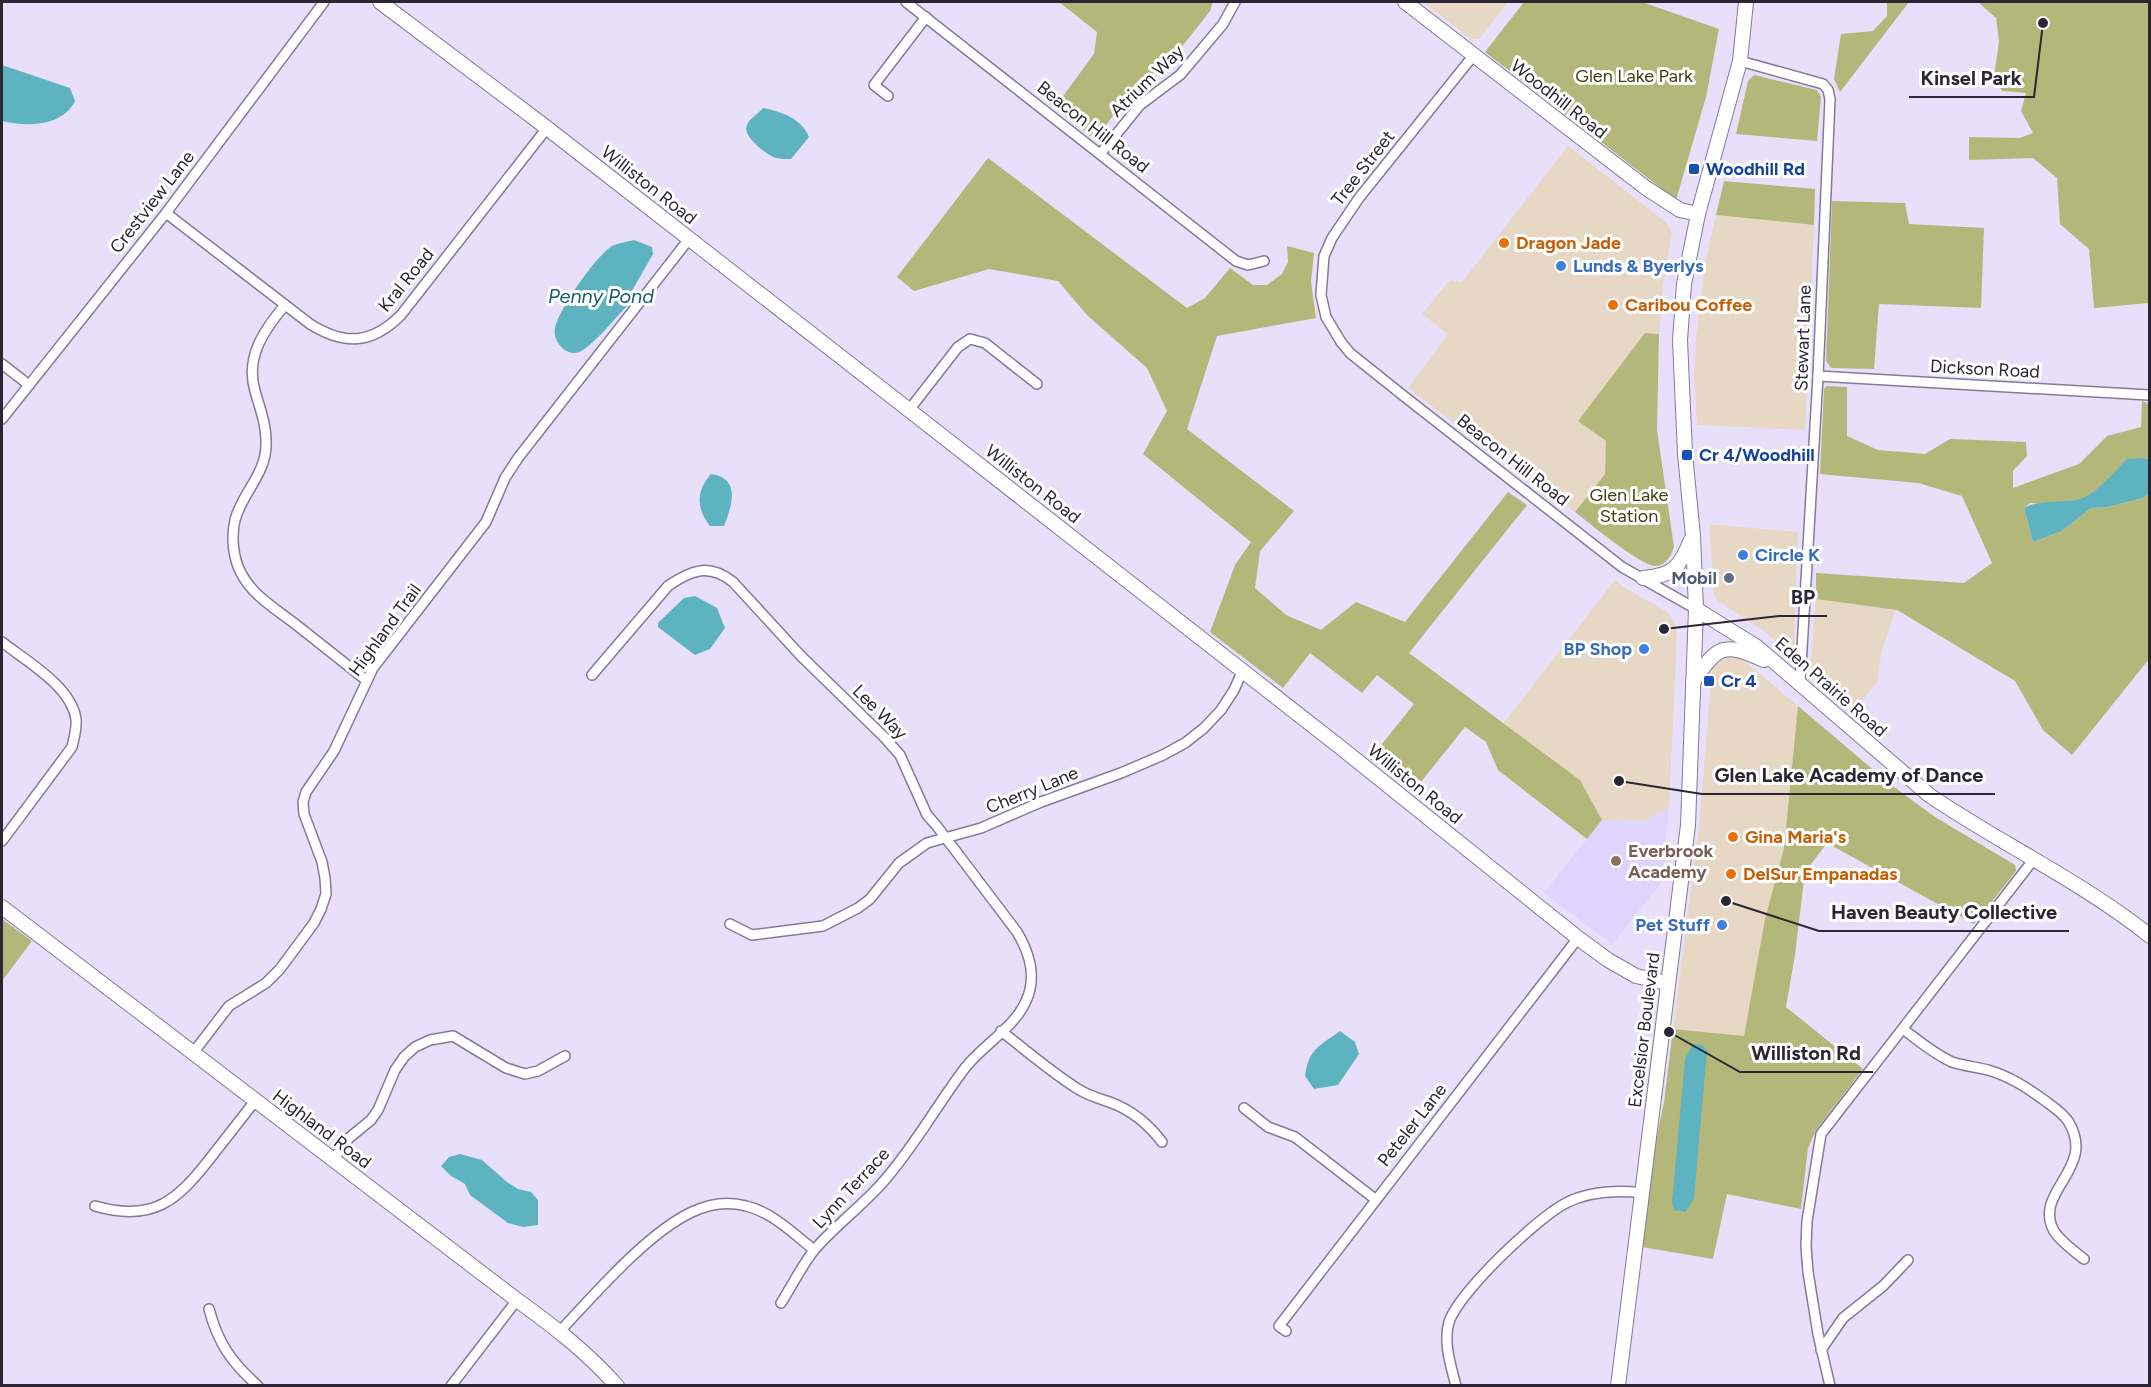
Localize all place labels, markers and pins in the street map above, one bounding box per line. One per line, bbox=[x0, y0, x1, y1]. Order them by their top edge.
callout: Kinsel Park bbox=[1909, 59, 2034, 97]
place label: Woodhill Rd bbox=[1706, 158, 1805, 180]
marker: Woodhill Rd bbox=[1687, 162, 1701, 176]
place label: Dragon Jade bbox=[1516, 232, 1621, 254]
marker: Dragon Jade bbox=[1497, 236, 1511, 250]
place label: Lunds & Byerlys bbox=[1573, 255, 1704, 277]
marker: Lunds & Byerlys bbox=[1554, 259, 1568, 273]
place label: Caribou Coffee bbox=[1625, 294, 1752, 316]
marker: Caribou Coffee bbox=[1606, 298, 1620, 312]
place label: Cr 4/Woodhill bbox=[1699, 444, 1815, 466]
marker: Cr 4/Woodhill bbox=[1680, 448, 1694, 462]
place label: Circle K bbox=[1755, 544, 1820, 566]
marker: Circle K bbox=[1736, 548, 1750, 562]
place label: Mobil bbox=[1671, 567, 1717, 589]
marker: Mobil bbox=[1722, 571, 1736, 585]
callout: BP bbox=[1779, 578, 1827, 616]
place label: BP Shop bbox=[1563, 638, 1632, 660]
marker: BP Shop bbox=[1637, 642, 1651, 656]
place label: Cr 4 bbox=[1721, 670, 1757, 692]
marker: Cr 4 bbox=[1702, 674, 1716, 688]
callout: Glen Lake Academy of Dance bbox=[1702, 756, 1995, 794]
place label: Gina Maria's bbox=[1745, 826, 1847, 848]
marker: Gina Maria's bbox=[1726, 830, 1740, 844]
place label: Everbrook Academy bbox=[1628, 840, 1714, 883]
marker: Everbrook Academy bbox=[1609, 854, 1623, 868]
place label: DelSur Empanadas bbox=[1743, 863, 1898, 885]
marker: DelSur Empanadas bbox=[1724, 867, 1738, 881]
callout: Haven Beauty Collective bbox=[1819, 893, 2069, 931]
place label: Pet Stuff bbox=[1635, 914, 1711, 936]
marker: Pet Stuff bbox=[1715, 918, 1729, 932]
callout: Williston Rd bbox=[1740, 1034, 1873, 1072]

